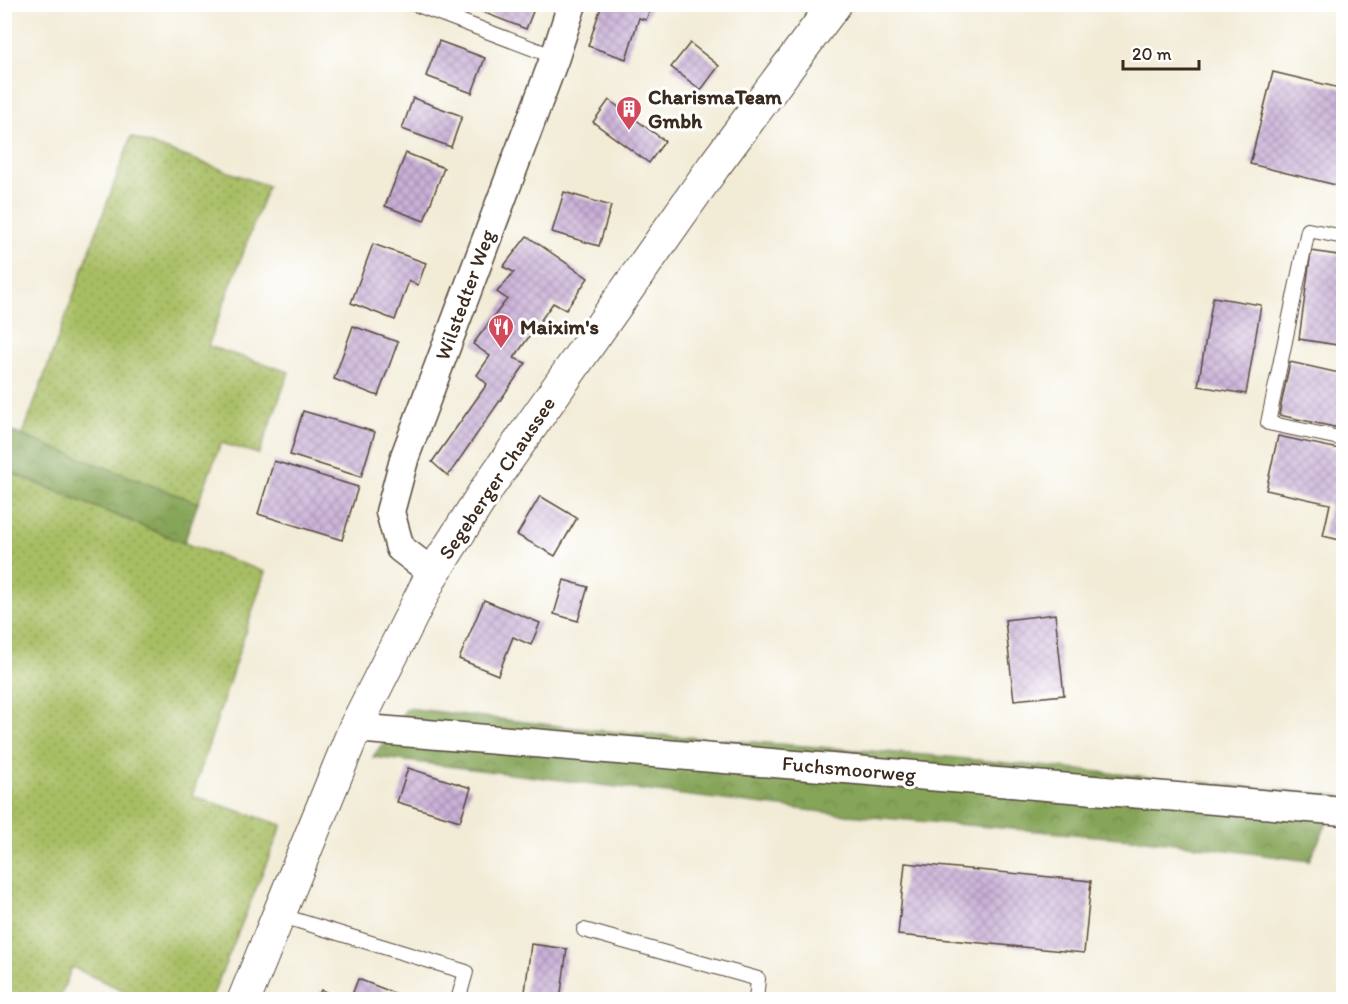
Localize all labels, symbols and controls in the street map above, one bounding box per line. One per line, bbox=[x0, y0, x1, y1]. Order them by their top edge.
scale bar bbox=[1123, 33, 1200, 71]
text: 20 m bbox=[1132, 43, 1172, 65]
place label: CharismaTeam Gmbh bbox=[648, 84, 783, 133]
building icon: CharismaTeam Gmbh bbox=[614, 94, 644, 132]
street label: Wilstedter Weg bbox=[429, 226, 500, 364]
restaurant icon: Maixim's bbox=[486, 312, 516, 350]
place label: Maixim's bbox=[520, 314, 599, 339]
street label: Segeberger Chaussee bbox=[433, 392, 560, 564]
street label: Fuchsmoorweg bbox=[781, 750, 917, 787]

